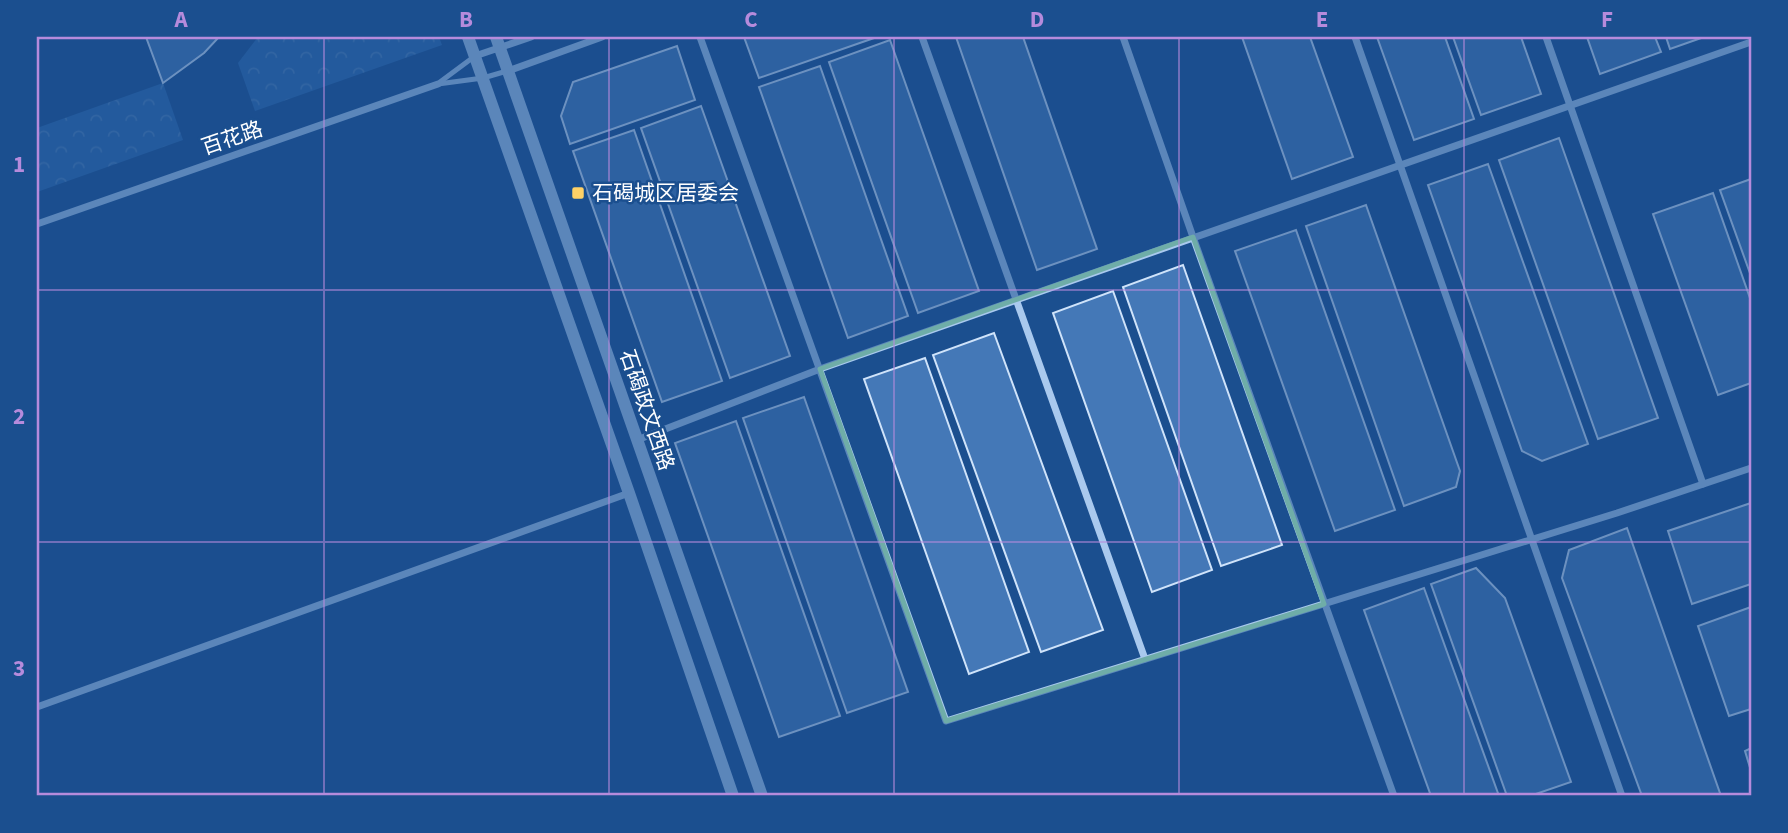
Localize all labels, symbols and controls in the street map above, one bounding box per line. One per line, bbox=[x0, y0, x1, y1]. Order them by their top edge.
text: A bbox=[173, 3, 188, 36]
text: B bbox=[459, 3, 473, 36]
text: C bbox=[744, 3, 758, 36]
text: D bbox=[1030, 3, 1044, 36]
text: E bbox=[1316, 3, 1328, 36]
text: F bbox=[1601, 3, 1613, 36]
street label: 百花路 bbox=[197, 114, 267, 162]
text: 1 bbox=[13, 148, 25, 181]
place label: 石碣城区居委会 bbox=[592, 178, 739, 208]
marker: 石碣城区居委会 bbox=[570, 185, 586, 201]
street label: 石碣政文西路 bbox=[612, 346, 682, 474]
text: 2 bbox=[13, 400, 25, 433]
text: 3 bbox=[13, 652, 25, 685]

